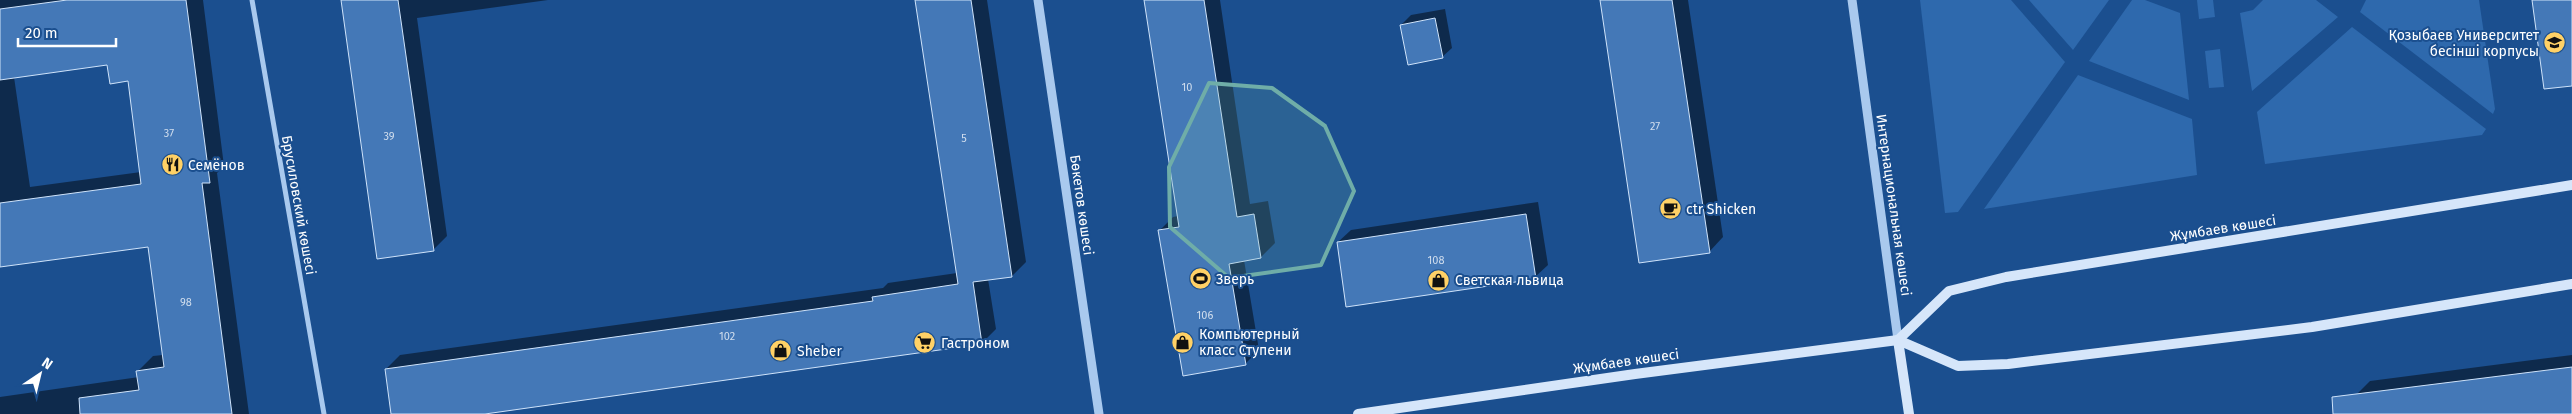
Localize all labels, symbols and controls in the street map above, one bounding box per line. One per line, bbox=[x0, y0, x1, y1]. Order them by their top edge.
scale bar bbox=[18, 15, 115, 47]
text: 20 m bbox=[25, 24, 58, 42]
place label: Қозыбаев Университет бесінші корпусы bbox=[2389, 27, 2540, 60]
school or university icon: Қозыбаев Университет бесінші корпусы bbox=[2543, 31, 2567, 55]
house number: 10 bbox=[1182, 81, 1192, 94]
street label: Интернациональная көшесі bbox=[1872, 113, 1915, 297]
house number: 27 bbox=[1650, 120, 1660, 133]
house number: 37 bbox=[164, 127, 174, 140]
house number: 39 bbox=[383, 130, 395, 143]
house number: 5 bbox=[961, 132, 967, 145]
street label: Брусиловский көшесі bbox=[278, 134, 319, 276]
restaurant icon: Семёнов bbox=[160, 153, 184, 177]
street label: Бөкетов көшесі bbox=[1066, 154, 1097, 256]
place label: Семёнов bbox=[188, 157, 245, 174]
cafe icon: ctr Shicken bbox=[1658, 197, 1682, 221]
place label: ctr Shicken bbox=[1686, 201, 1756, 218]
street label: Жұмбаев көшесі bbox=[2169, 212, 2277, 245]
house number: 108 bbox=[1428, 254, 1444, 267]
sports icon: Зверь bbox=[1188, 267, 1212, 291]
shop icon: Светская львица bbox=[1427, 268, 1451, 292]
place label: Зверь bbox=[1216, 271, 1254, 288]
place label: Светская львица bbox=[1455, 272, 1564, 289]
house number: 98 bbox=[180, 296, 192, 309]
house number: 106 bbox=[1197, 309, 1214, 322]
place label: Компьютерный класс Ступени bbox=[1199, 326, 1300, 359]
house number: 102 bbox=[719, 330, 735, 343]
shop icon: Компьютерный класс Ступени bbox=[1171, 330, 1195, 354]
supermarket icon: Гастроном bbox=[913, 331, 937, 355]
place label: Гастроном bbox=[941, 335, 1010, 352]
shop icon: Sheber bbox=[769, 339, 793, 363]
place label: Sheber bbox=[797, 343, 842, 360]
street label: Жұмбаев көшесі bbox=[1572, 346, 1680, 377]
north arrow bbox=[15, 349, 65, 399]
text: N bbox=[38, 354, 56, 373]

